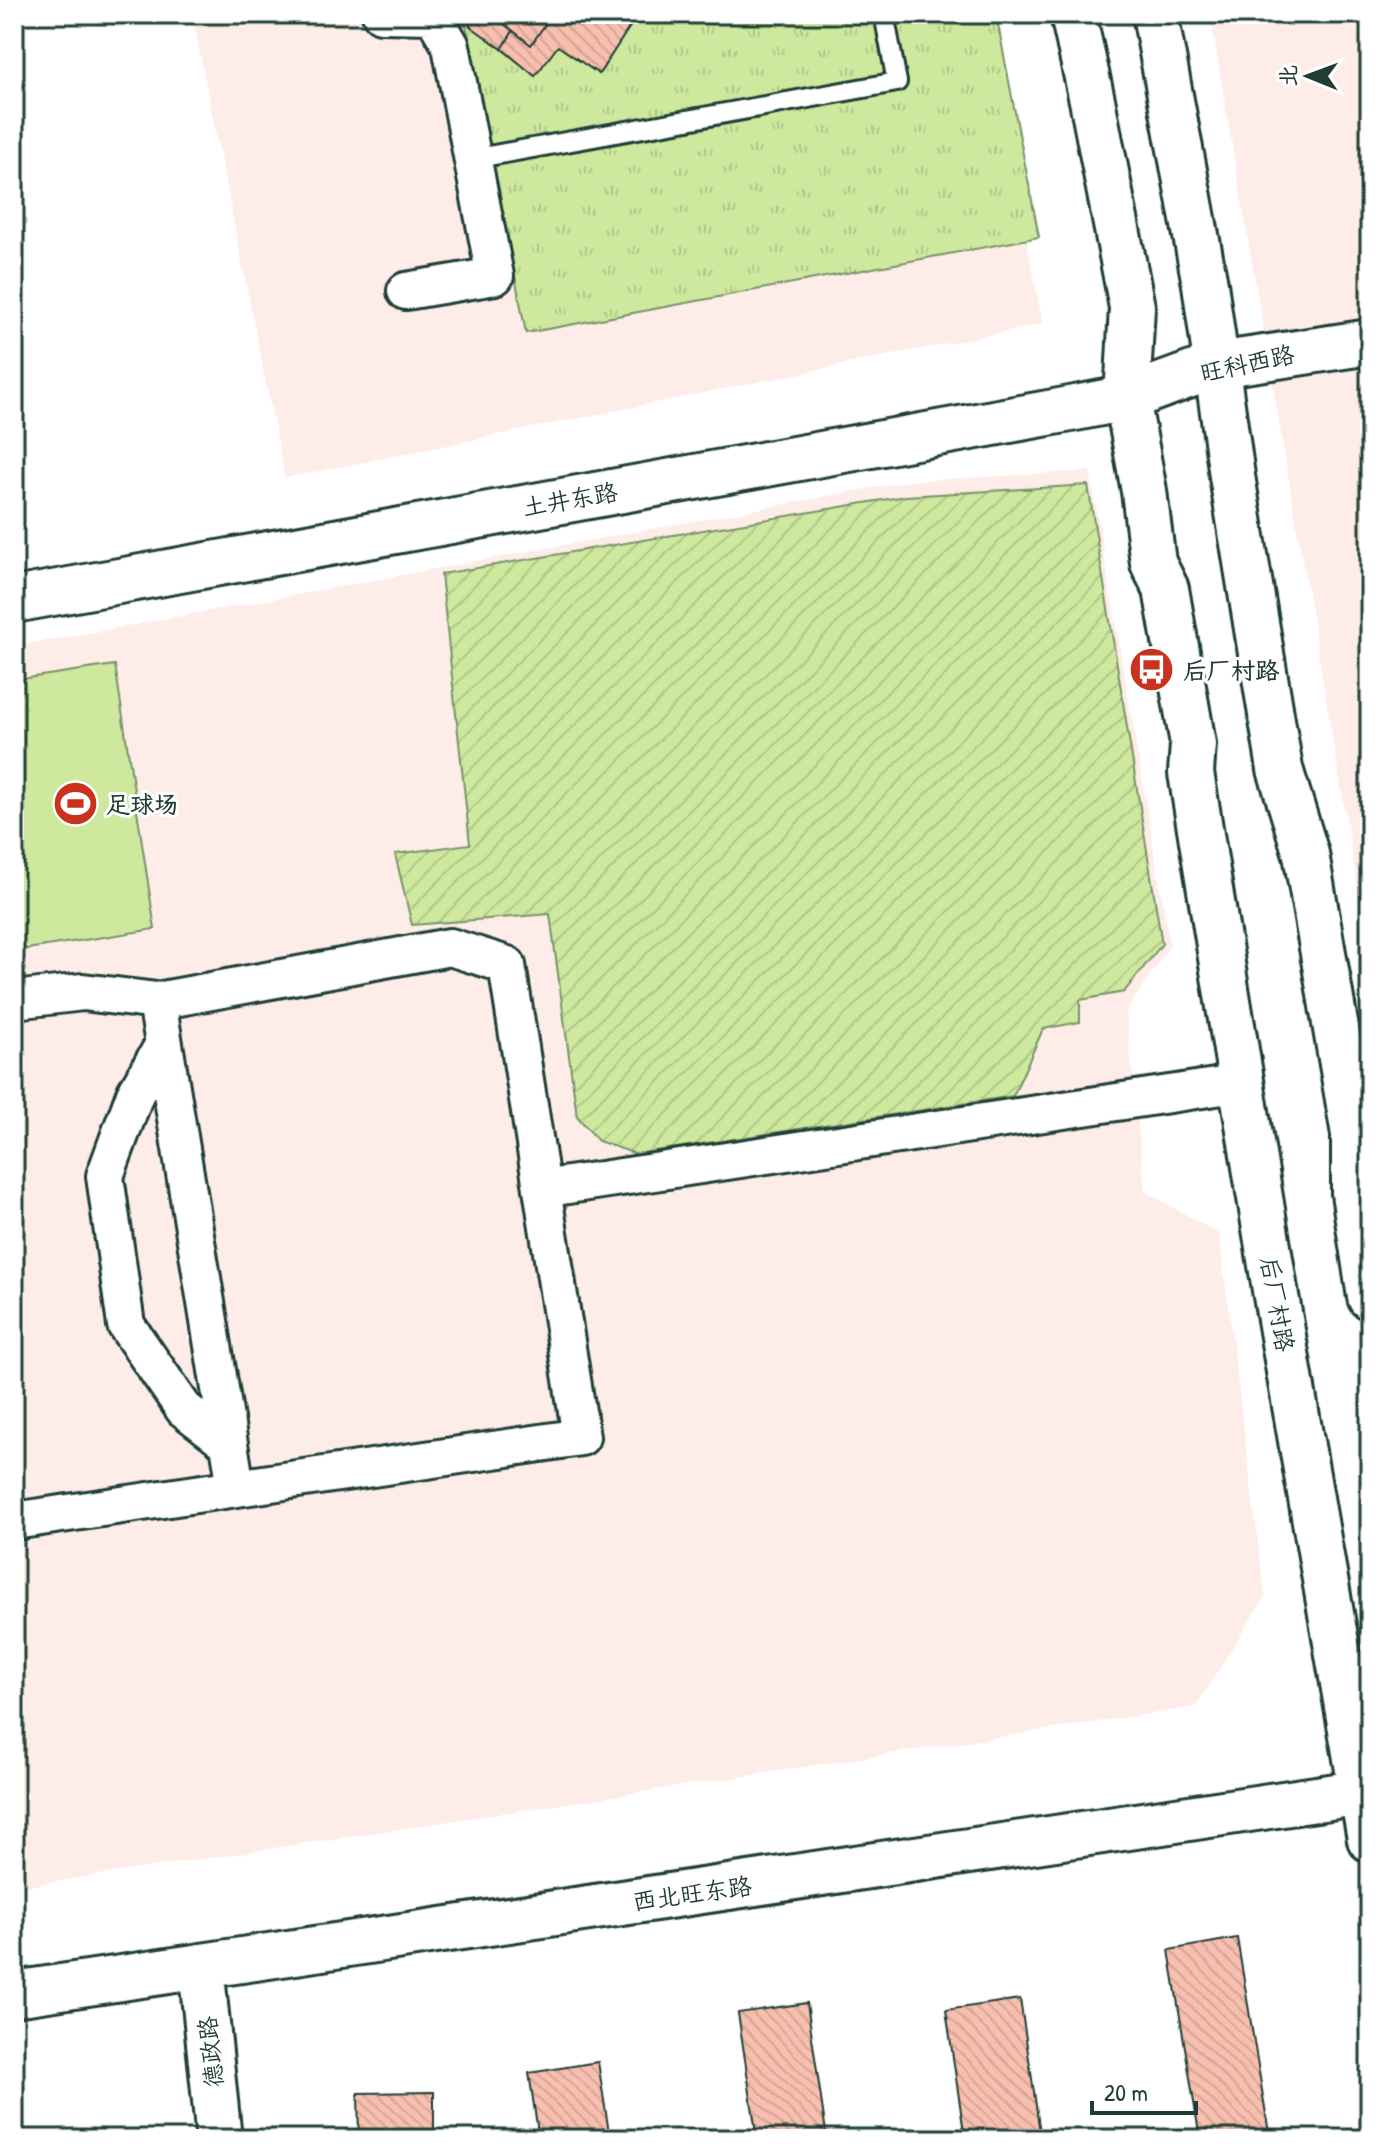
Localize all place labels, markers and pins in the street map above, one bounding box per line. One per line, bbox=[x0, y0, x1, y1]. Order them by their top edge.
bus stop icon: 后厂村路 bbox=[1128, 646, 1176, 694]
place label: 后厂村路 bbox=[1183, 654, 1280, 686]
sports icon: 足球场 bbox=[51, 780, 99, 828]
place label: 足球场 bbox=[106, 788, 178, 820]

